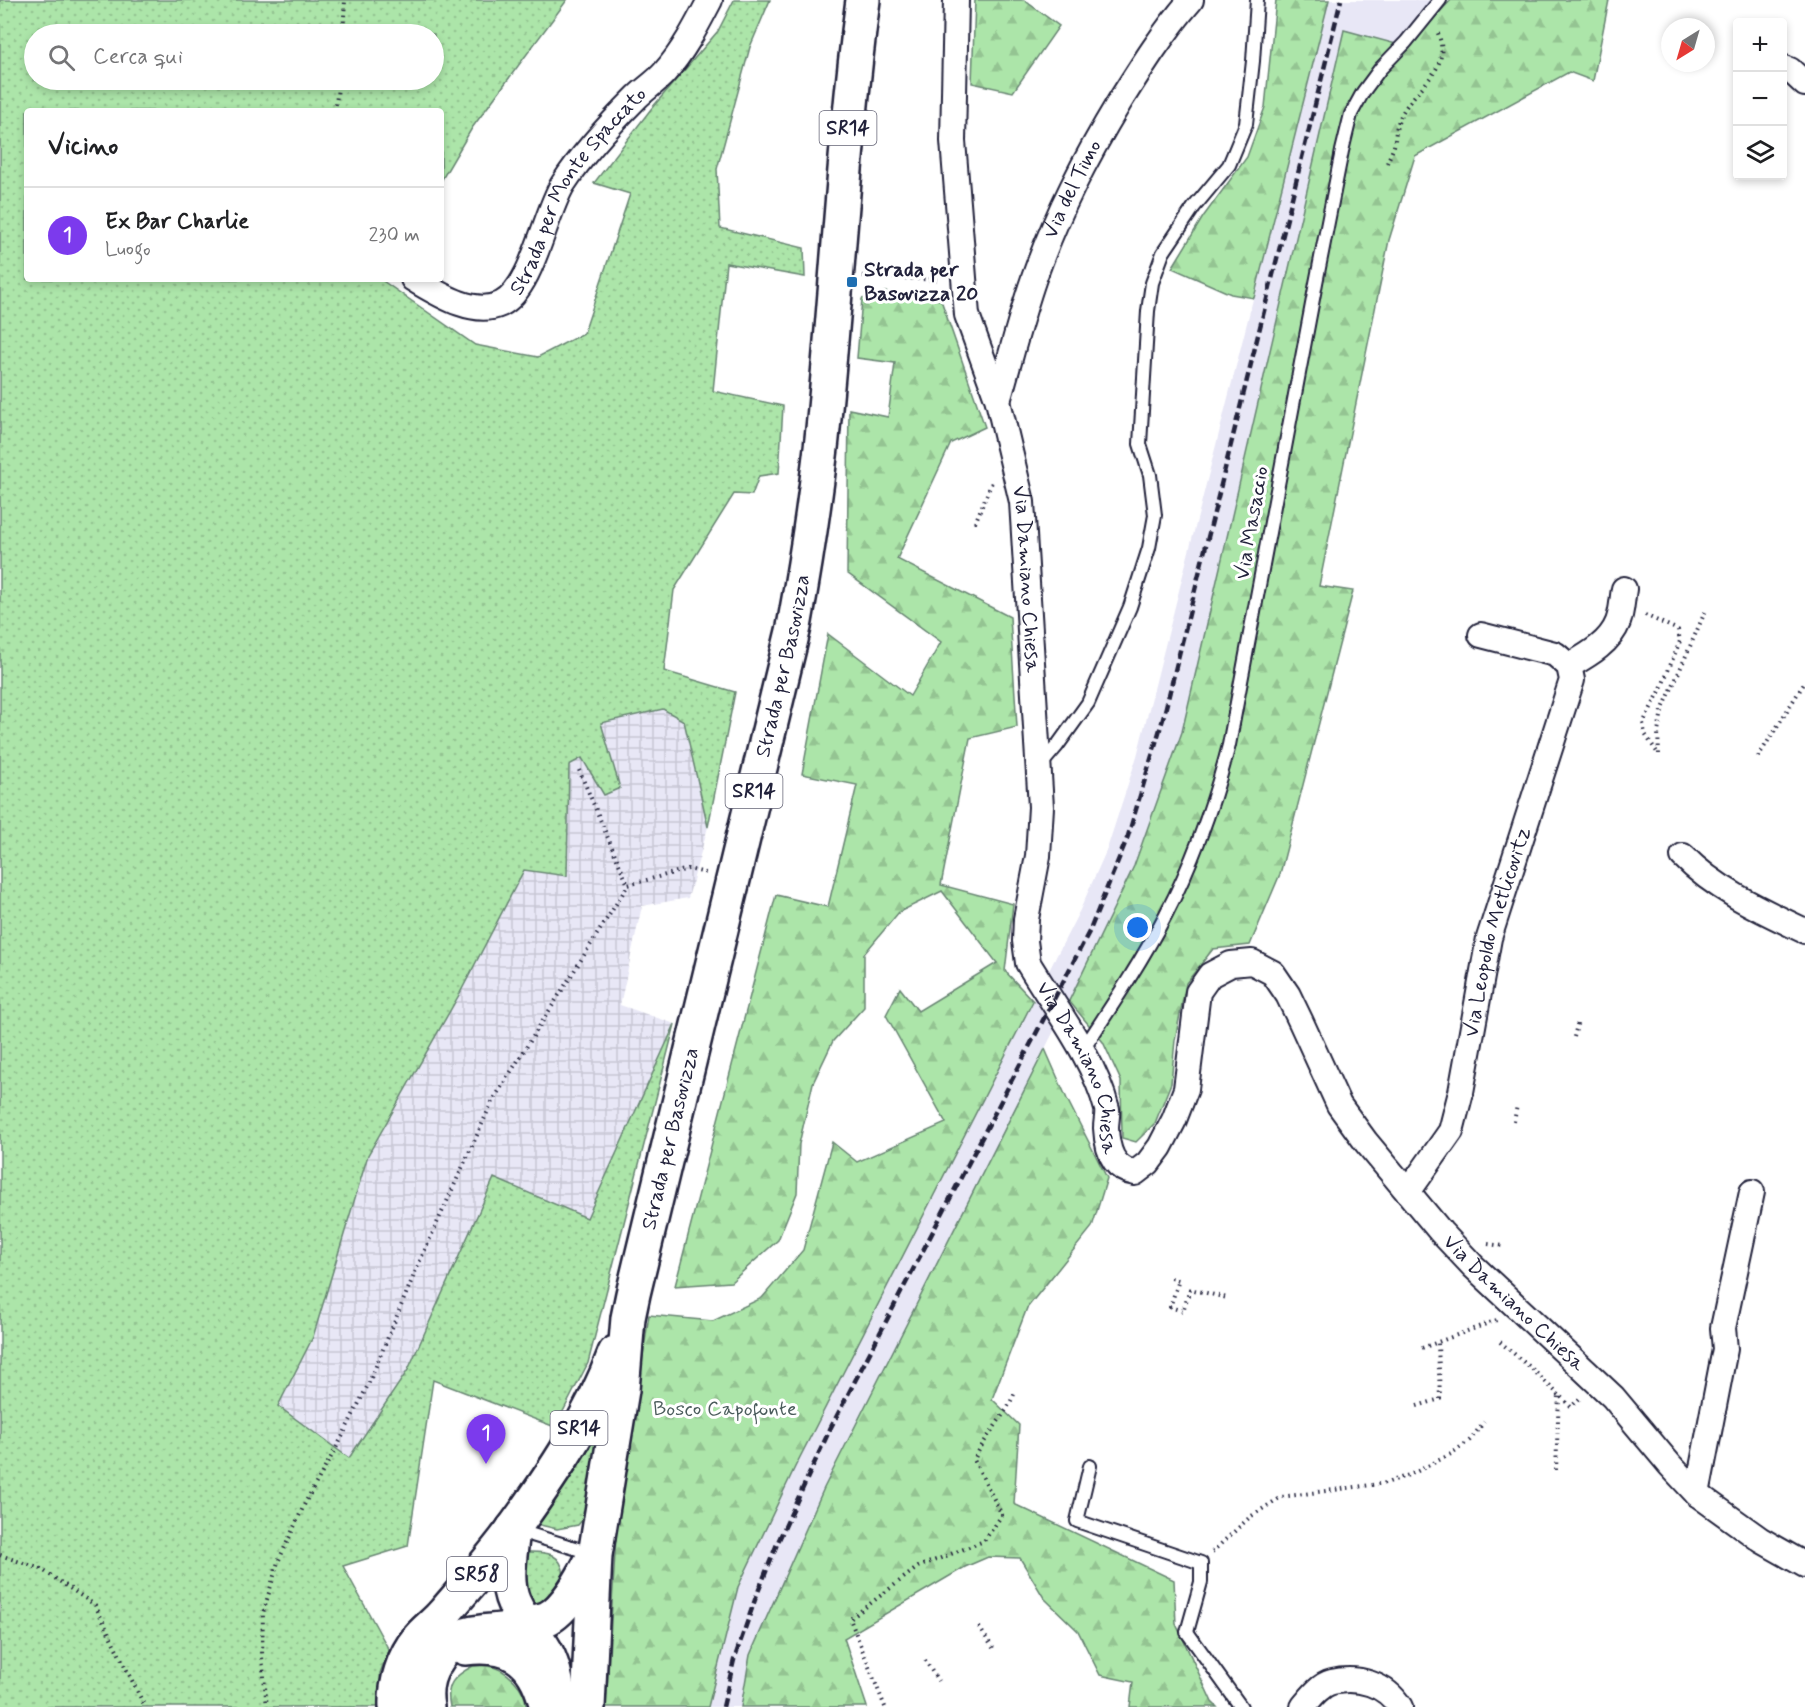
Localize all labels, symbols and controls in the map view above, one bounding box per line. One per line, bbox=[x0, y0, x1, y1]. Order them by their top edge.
north arrow bbox=[1661, 18, 1715, 72]
map controls bbox=[1733, 18, 1787, 180]
button: + bbox=[1733, 18, 1787, 72]
search box bbox=[24, 24, 444, 90]
icon: search bbox=[45, 41, 78, 74]
text: Cerca qui bbox=[93, 43, 183, 71]
button: − bbox=[1733, 72, 1787, 126]
street label: Strada per Monte Spaccato bbox=[503, 81, 653, 301]
road number: SR14 bbox=[820, 111, 876, 145]
button: layers bbox=[1733, 126, 1787, 180]
text: Vicino bbox=[48, 130, 118, 164]
street label: Via del Timo bbox=[1037, 135, 1109, 243]
text: Ex Bar Charlie bbox=[105, 208, 249, 236]
text: 1 bbox=[63, 222, 72, 249]
text: 230 m bbox=[368, 222, 420, 249]
text: Luogo bbox=[105, 236, 151, 263]
place label: Strada per Basovizza 20 bbox=[864, 256, 978, 308]
marker: Strada per Basovizza 20 bbox=[845, 275, 859, 289]
street label: Via Masaccio bbox=[1228, 464, 1276, 582]
street label: Via Damiano Chiesa bbox=[1005, 483, 1047, 674]
street label: Strada per Basovizza bbox=[749, 572, 817, 760]
road number: SR14 bbox=[726, 774, 783, 808]
street label: Via Leopoldo Metlicovitz bbox=[1457, 824, 1538, 1039]
your location bbox=[1123, 913, 1152, 942]
street label: Via Damiano Chiesa bbox=[1029, 976, 1124, 1158]
street label: Strada per Basovizza bbox=[635, 1045, 706, 1233]
street label: Via Damiano Chiesa bbox=[1436, 1228, 1591, 1378]
park label: Bosco Capofonte bbox=[653, 1395, 797, 1425]
road number: SR14 bbox=[550, 1411, 608, 1445]
pin: 1 bbox=[466, 1414, 506, 1464]
road number: SR58 bbox=[447, 1557, 507, 1591]

